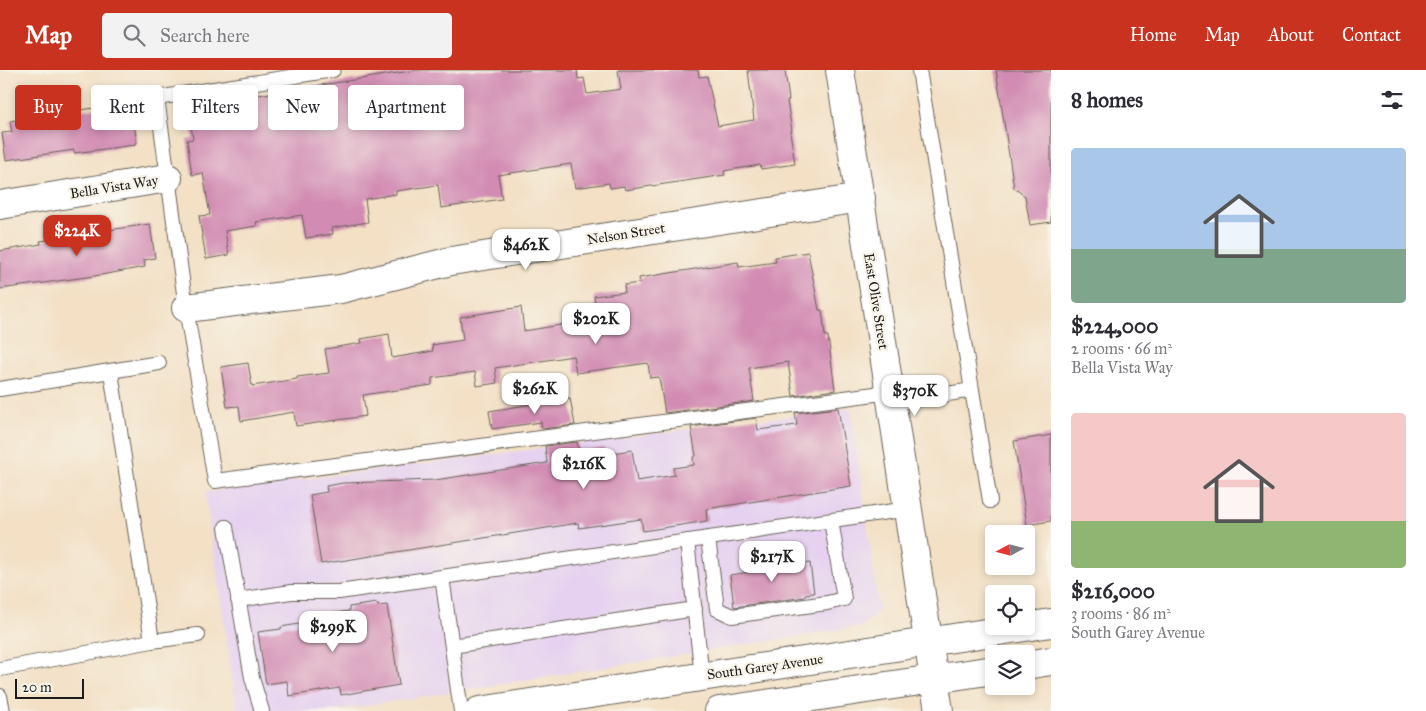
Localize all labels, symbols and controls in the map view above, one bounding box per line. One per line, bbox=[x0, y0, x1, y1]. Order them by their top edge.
search box bbox=[102, 13, 452, 58]
text: Map bbox=[25, 20, 72, 50]
icon: search bbox=[120, 21, 148, 49]
text: Search here bbox=[160, 24, 250, 47]
text: Home bbox=[1130, 24, 1177, 46]
text: Map bbox=[1205, 24, 1240, 46]
text: About bbox=[1268, 24, 1314, 46]
text: Contact bbox=[1342, 24, 1401, 46]
chip: Buy bbox=[15, 85, 81, 130]
chip: Rent bbox=[91, 85, 163, 130]
chip: Filters bbox=[173, 85, 258, 130]
chip: New bbox=[268, 85, 338, 130]
chip: Apartment bbox=[348, 85, 464, 130]
icon: filters bbox=[1378, 86, 1406, 114]
text: 8 homes bbox=[1071, 87, 1143, 113]
street label: Bella Vista Way bbox=[69, 172, 160, 202]
icon: home bbox=[1194, 181, 1284, 271]
pin: $224K bbox=[42, 214, 112, 257]
street label: Nelson Street bbox=[586, 219, 666, 249]
text: $224K bbox=[54, 221, 100, 240]
pin: $462K bbox=[491, 228, 561, 271]
text: $462K bbox=[503, 235, 549, 254]
street label: East Olive Street bbox=[860, 252, 892, 350]
pin: $202K bbox=[561, 302, 631, 345]
text: $202K bbox=[573, 309, 619, 328]
text: $224,000 bbox=[1071, 313, 1159, 339]
text: 2 rooms · 66 m² bbox=[1071, 339, 1172, 358]
text: Bella Vista Way bbox=[1071, 358, 1173, 377]
pin: $262K bbox=[500, 372, 570, 415]
pin: $370K bbox=[880, 374, 950, 417]
text: $262K bbox=[513, 379, 557, 398]
text: $370K bbox=[892, 381, 938, 400]
icon: home bbox=[1194, 446, 1284, 536]
pin: $216K bbox=[549, 448, 619, 490]
text: $216K bbox=[562, 454, 606, 473]
north arrow bbox=[985, 525, 1035, 575]
map controls bbox=[985, 525, 1035, 695]
pin: $217K bbox=[737, 540, 807, 583]
text: $217K bbox=[750, 547, 794, 566]
text: $216,000 bbox=[1071, 578, 1155, 604]
button: locate bbox=[985, 585, 1035, 635]
text: 3 rooms · 86 m² bbox=[1071, 604, 1171, 623]
pin: $299K bbox=[298, 610, 368, 653]
text: $299K bbox=[310, 617, 356, 636]
text: South Garey Avenue bbox=[1071, 623, 1205, 642]
button: layers bbox=[985, 645, 1035, 695]
street label: South Garey Avenue bbox=[706, 650, 824, 684]
scale bar bbox=[15, 676, 84, 699]
text: 20 m bbox=[22, 679, 52, 696]

